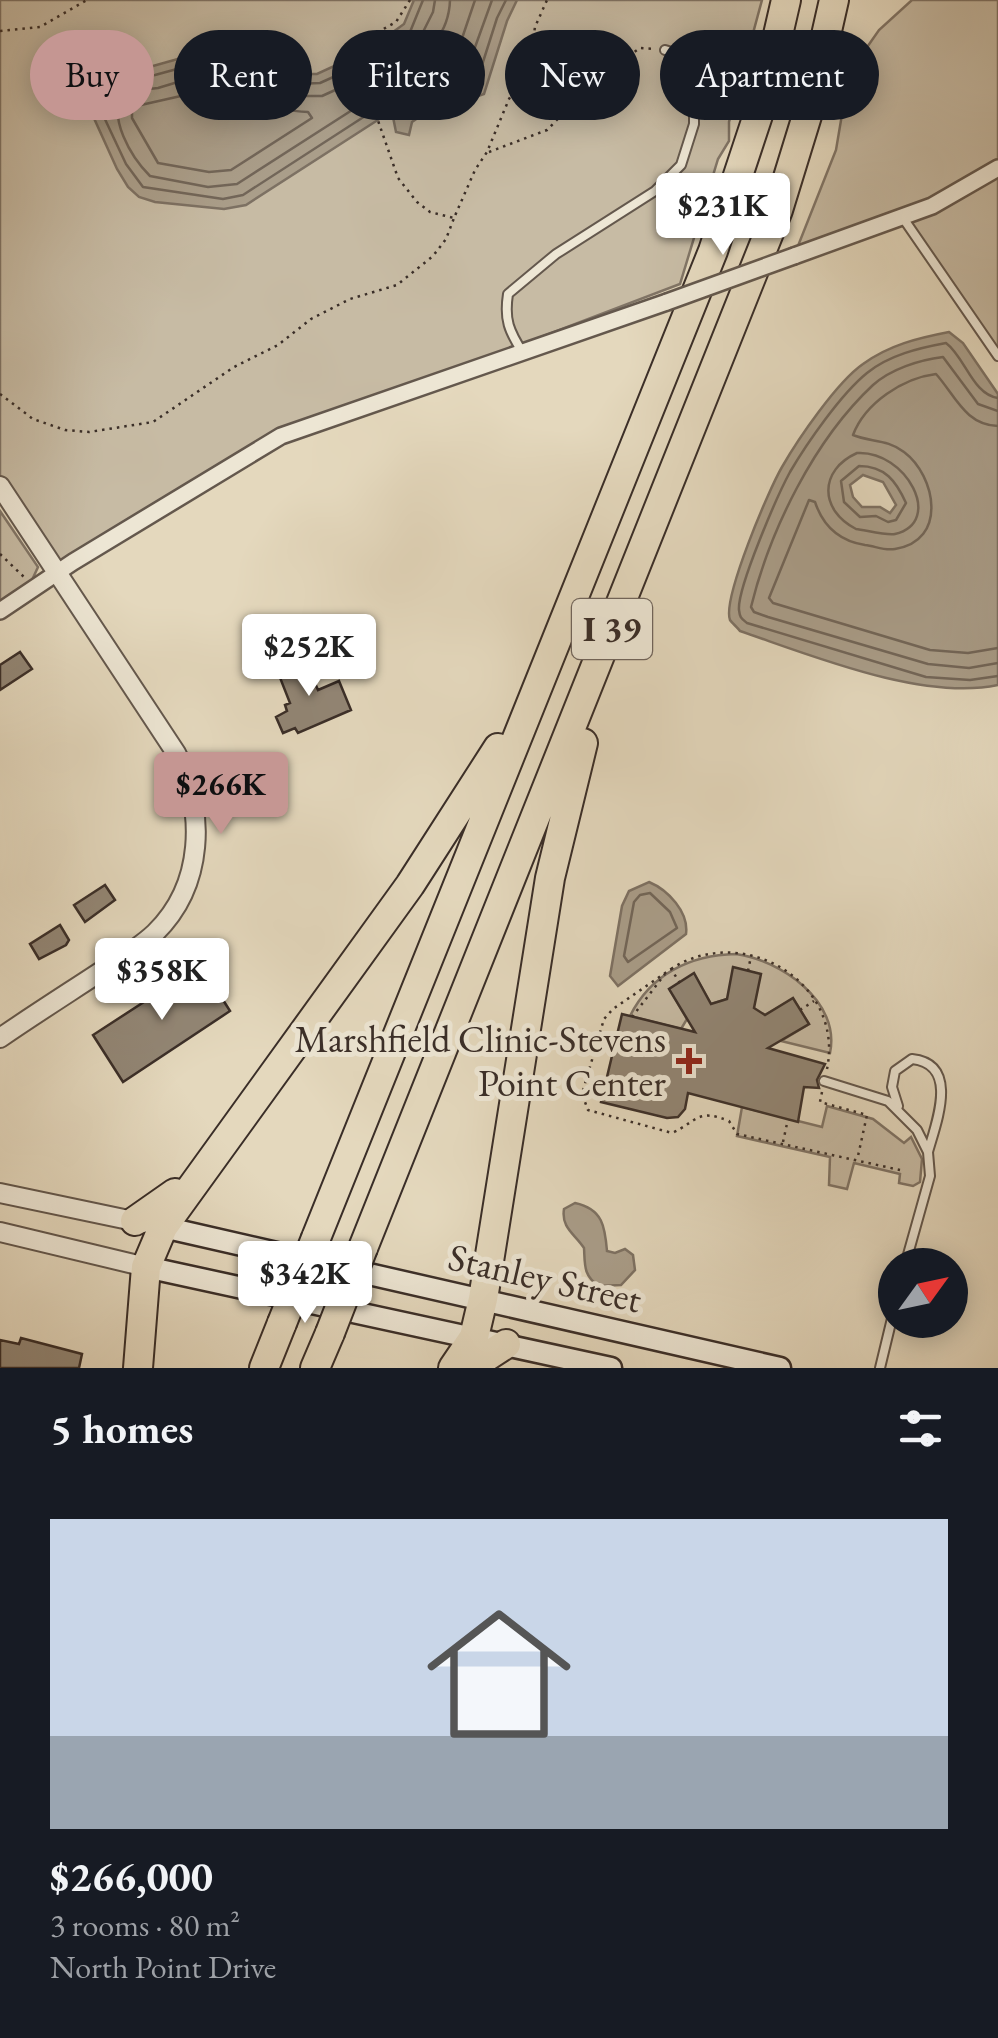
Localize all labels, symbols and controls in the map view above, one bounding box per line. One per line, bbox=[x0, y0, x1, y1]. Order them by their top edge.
chip: Buy bbox=[30, 30, 154, 120]
chip: Rent bbox=[174, 30, 312, 120]
chip: Filters bbox=[332, 30, 485, 120]
chip: New bbox=[505, 30, 640, 120]
chip: Apartment bbox=[660, 30, 879, 120]
pin: $231K bbox=[653, 173, 793, 258]
text: $231K bbox=[678, 184, 768, 226]
road number: I 39 bbox=[572, 599, 652, 659]
pin: $252K bbox=[239, 614, 379, 699]
text: $252K bbox=[264, 625, 354, 667]
pin: $266K bbox=[151, 752, 291, 837]
text: $266K bbox=[176, 763, 266, 805]
pin: $358K bbox=[92, 938, 232, 1023]
text: $358K bbox=[117, 949, 207, 991]
place label: Marshfield Clinic-Stevens Point Center bbox=[294, 1014, 666, 1107]
marker: Marshfield Clinic-Stevens Point Center bbox=[676, 1048, 702, 1074]
street label: Stanley Street bbox=[444, 1232, 646, 1324]
pin: $342K bbox=[235, 1241, 375, 1326]
north arrow bbox=[878, 1248, 968, 1338]
map controls bbox=[878, 1248, 968, 1338]
text: $342K bbox=[260, 1252, 350, 1294]
text: 5 homes bbox=[50, 1401, 193, 1456]
icon: filters bbox=[893, 1401, 948, 1456]
icon: home bbox=[409, 1584, 589, 1764]
text: $266,000 bbox=[50, 1849, 213, 1904]
text: 3 rooms · 80 m² bbox=[50, 1904, 240, 1946]
text: North Point Drive bbox=[50, 1946, 276, 1988]

